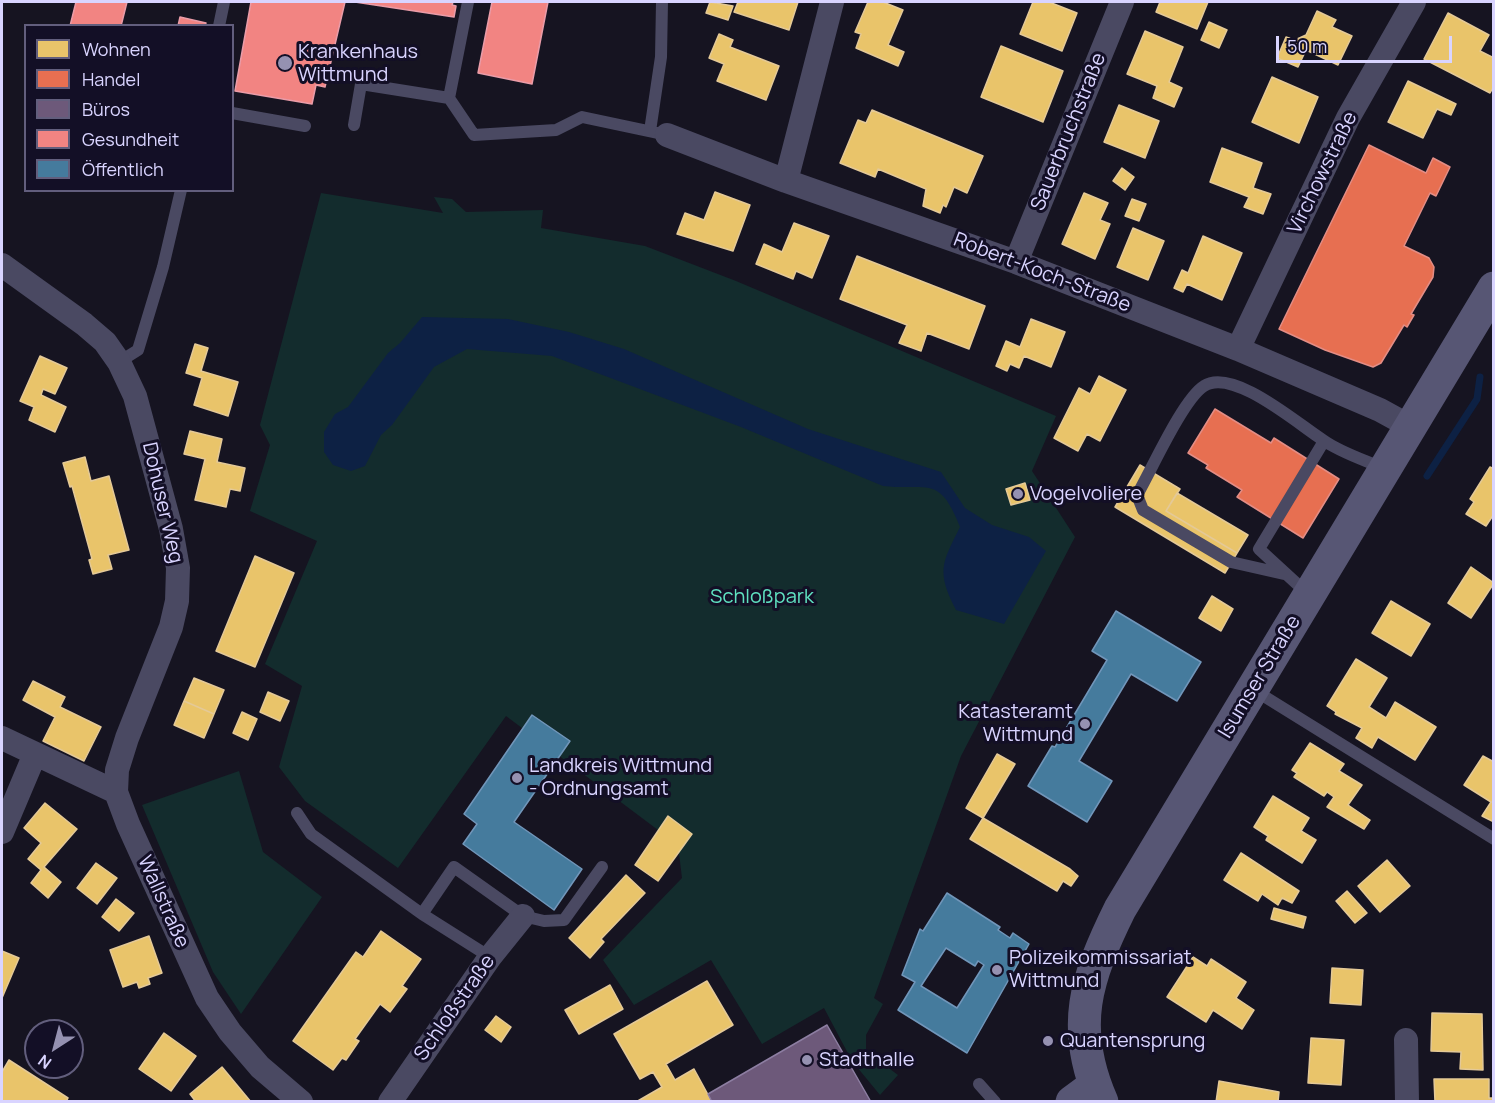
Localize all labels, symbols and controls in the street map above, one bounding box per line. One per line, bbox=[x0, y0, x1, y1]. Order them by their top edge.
legend bbox=[24, 24, 234, 192]
scale bar bbox=[1279, 24, 1454, 62]
text: 50 m bbox=[1287, 34, 1327, 58]
text: Wohnen bbox=[82, 37, 151, 61]
place label: Krankenhaus Wittmund bbox=[298, 40, 418, 87]
street label: Sauerbruchstraße bbox=[1026, 50, 1112, 214]
marker: Krankenhaus Wittmund bbox=[276, 54, 294, 72]
text: Handel bbox=[82, 67, 140, 91]
text: Büros bbox=[82, 97, 130, 121]
street label: Virchowstraße bbox=[1283, 108, 1363, 238]
text: Gesundheit bbox=[82, 127, 179, 151]
text: Öffentlich bbox=[82, 157, 164, 181]
street label: Robert-Koch-Straße bbox=[950, 228, 1134, 318]
street label: Dohuser Weg bbox=[136, 440, 188, 566]
place label: Vogelvoliere bbox=[1030, 482, 1142, 506]
marker: Vogelvoliere bbox=[1011, 487, 1025, 501]
park label: Schloßpark bbox=[710, 585, 814, 609]
street label: Isumser Straße bbox=[1214, 611, 1306, 743]
place label: Katasteramt Wittmund bbox=[958, 700, 1073, 747]
marker: Katasteramt Wittmund bbox=[1078, 717, 1092, 731]
place label: Landkreis Wittmund - Ordnungsamt bbox=[529, 754, 712, 801]
marker: Landkreis Wittmund - Ordnungsamt bbox=[510, 771, 524, 785]
street label: Wallstraße bbox=[132, 852, 194, 952]
place label: Polizeikommissariat Wittmund bbox=[1009, 946, 1192, 993]
street label: Schloßstraße bbox=[410, 950, 500, 1066]
marker: Polizeikommissariat Wittmund bbox=[990, 963, 1004, 977]
north arrow bbox=[24, 1019, 84, 1079]
place label: Quantensprung bbox=[1060, 1029, 1205, 1053]
marker: Quantensprung bbox=[1041, 1034, 1055, 1048]
place label: Stadthalle bbox=[819, 1048, 914, 1072]
text: N bbox=[33, 1050, 56, 1074]
marker: Stadthalle bbox=[800, 1053, 814, 1067]

